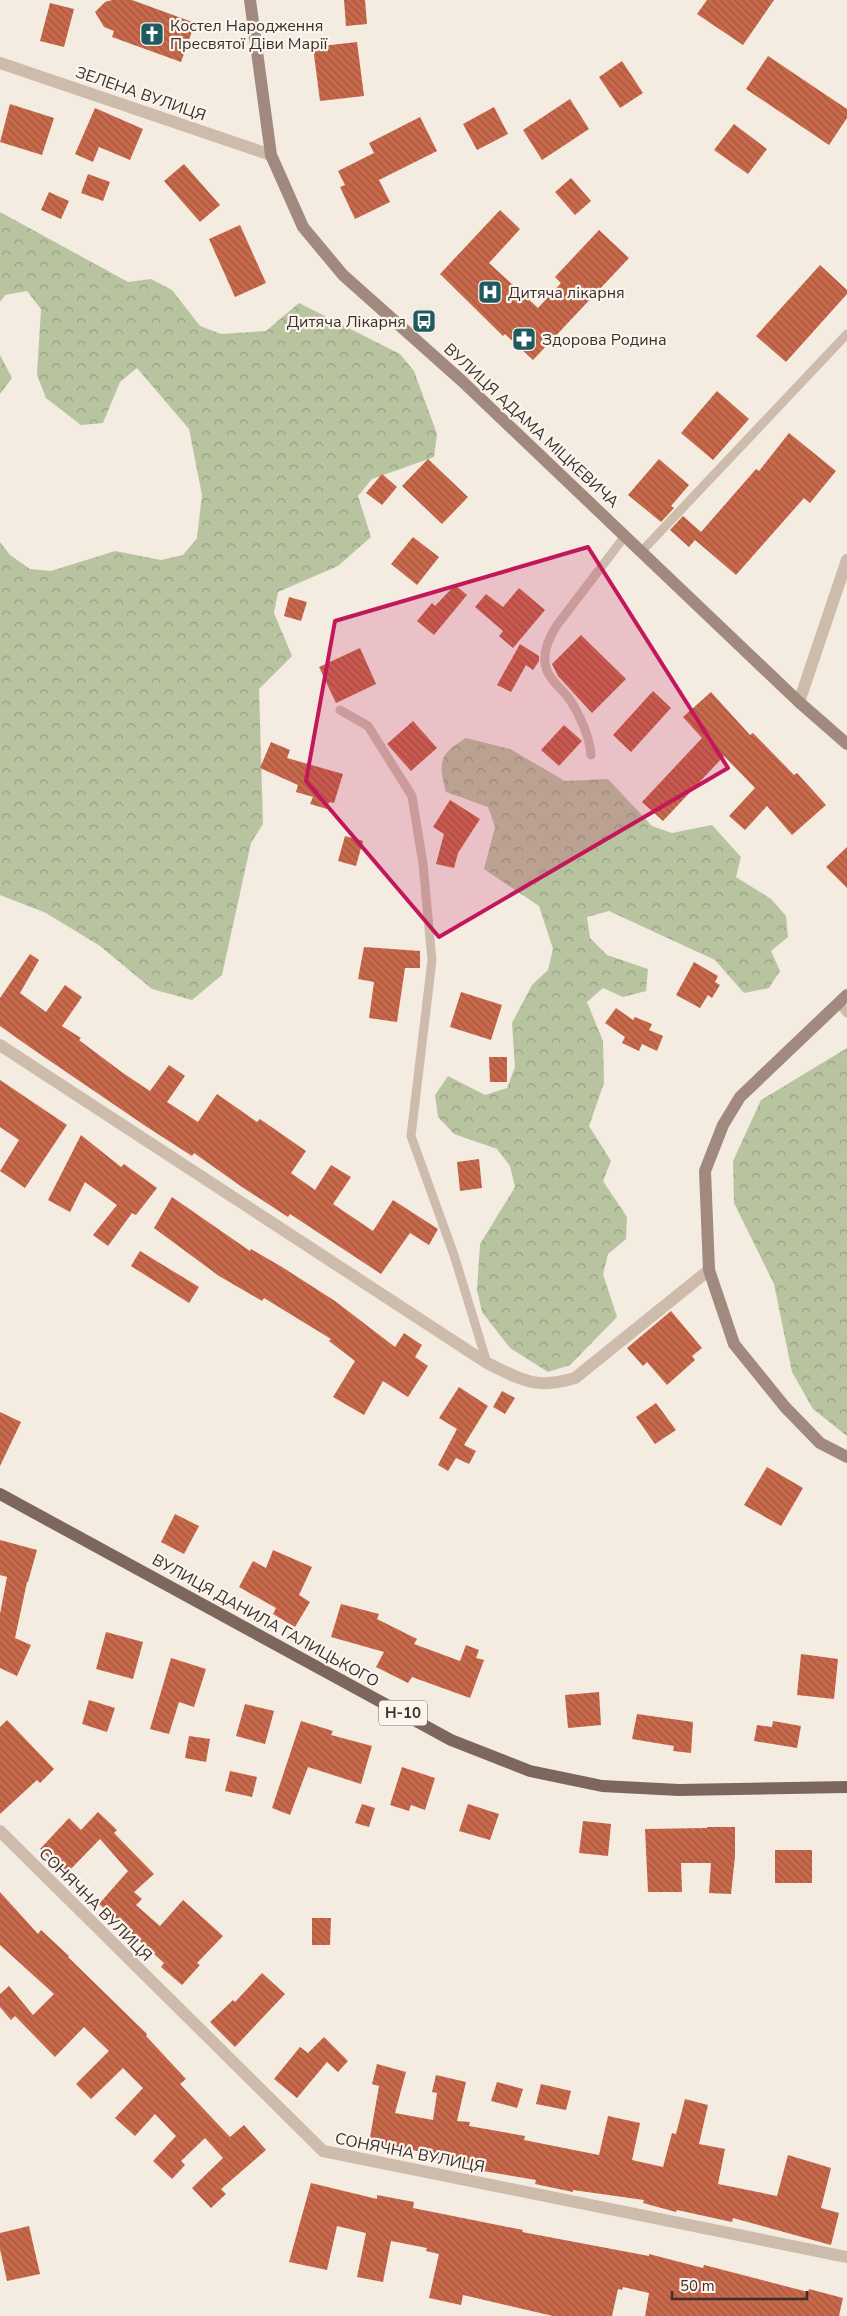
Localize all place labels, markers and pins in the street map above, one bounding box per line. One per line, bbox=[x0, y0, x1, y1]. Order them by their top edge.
place label: Костел Народження Пресвятої Діви Марії bbox=[170, 15, 329, 55]
church icon: Костел Народження Пресвятої Діви Марії bbox=[139, 21, 165, 47]
hospital icon: Дитяча лікарня bbox=[477, 279, 503, 305]
place label: Дитяча лікарня bbox=[508, 282, 625, 304]
bus stop icon: Дитяча Лікарня bbox=[411, 308, 437, 334]
place label: Дитяча Лікарня bbox=[287, 311, 406, 333]
pharmacy icon: Здорова Родина bbox=[511, 326, 537, 352]
place label: Здорова Родина bbox=[542, 329, 667, 351]

